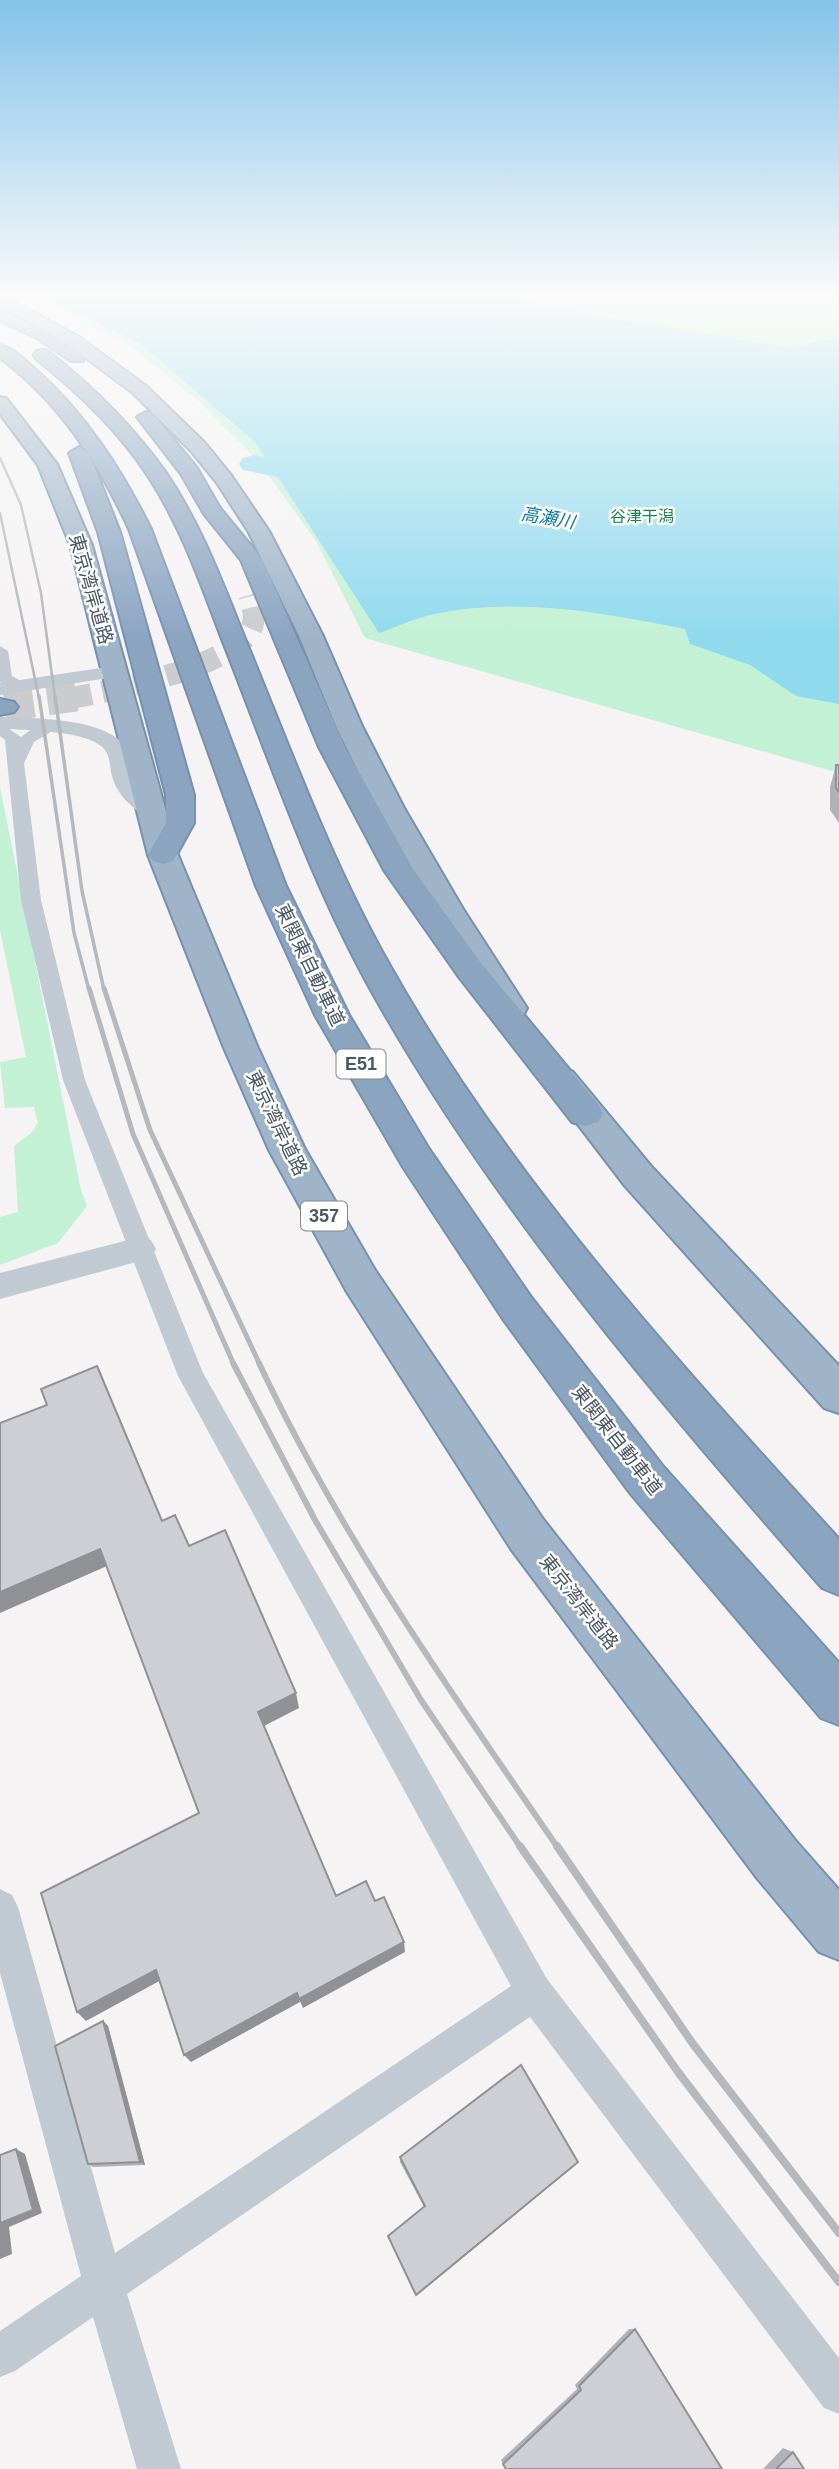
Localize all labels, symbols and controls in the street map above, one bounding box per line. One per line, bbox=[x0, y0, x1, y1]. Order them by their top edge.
water label: 高瀬川 bbox=[520, 503, 578, 533]
park label: 谷津干潟 bbox=[610, 508, 674, 525]
street label: 東京湾岸道路 bbox=[65, 531, 117, 647]
street label: 東関東自動車道 bbox=[271, 901, 349, 1029]
road number: E51 bbox=[336, 1050, 386, 1078]
street label: 東京湾岸道路 bbox=[243, 1067, 311, 1179]
road number: 357 bbox=[301, 1202, 347, 1231]
street label: 東関東自動車道 bbox=[568, 1381, 666, 1499]
street label: 東京湾岸道路 bbox=[536, 1551, 622, 1653]

